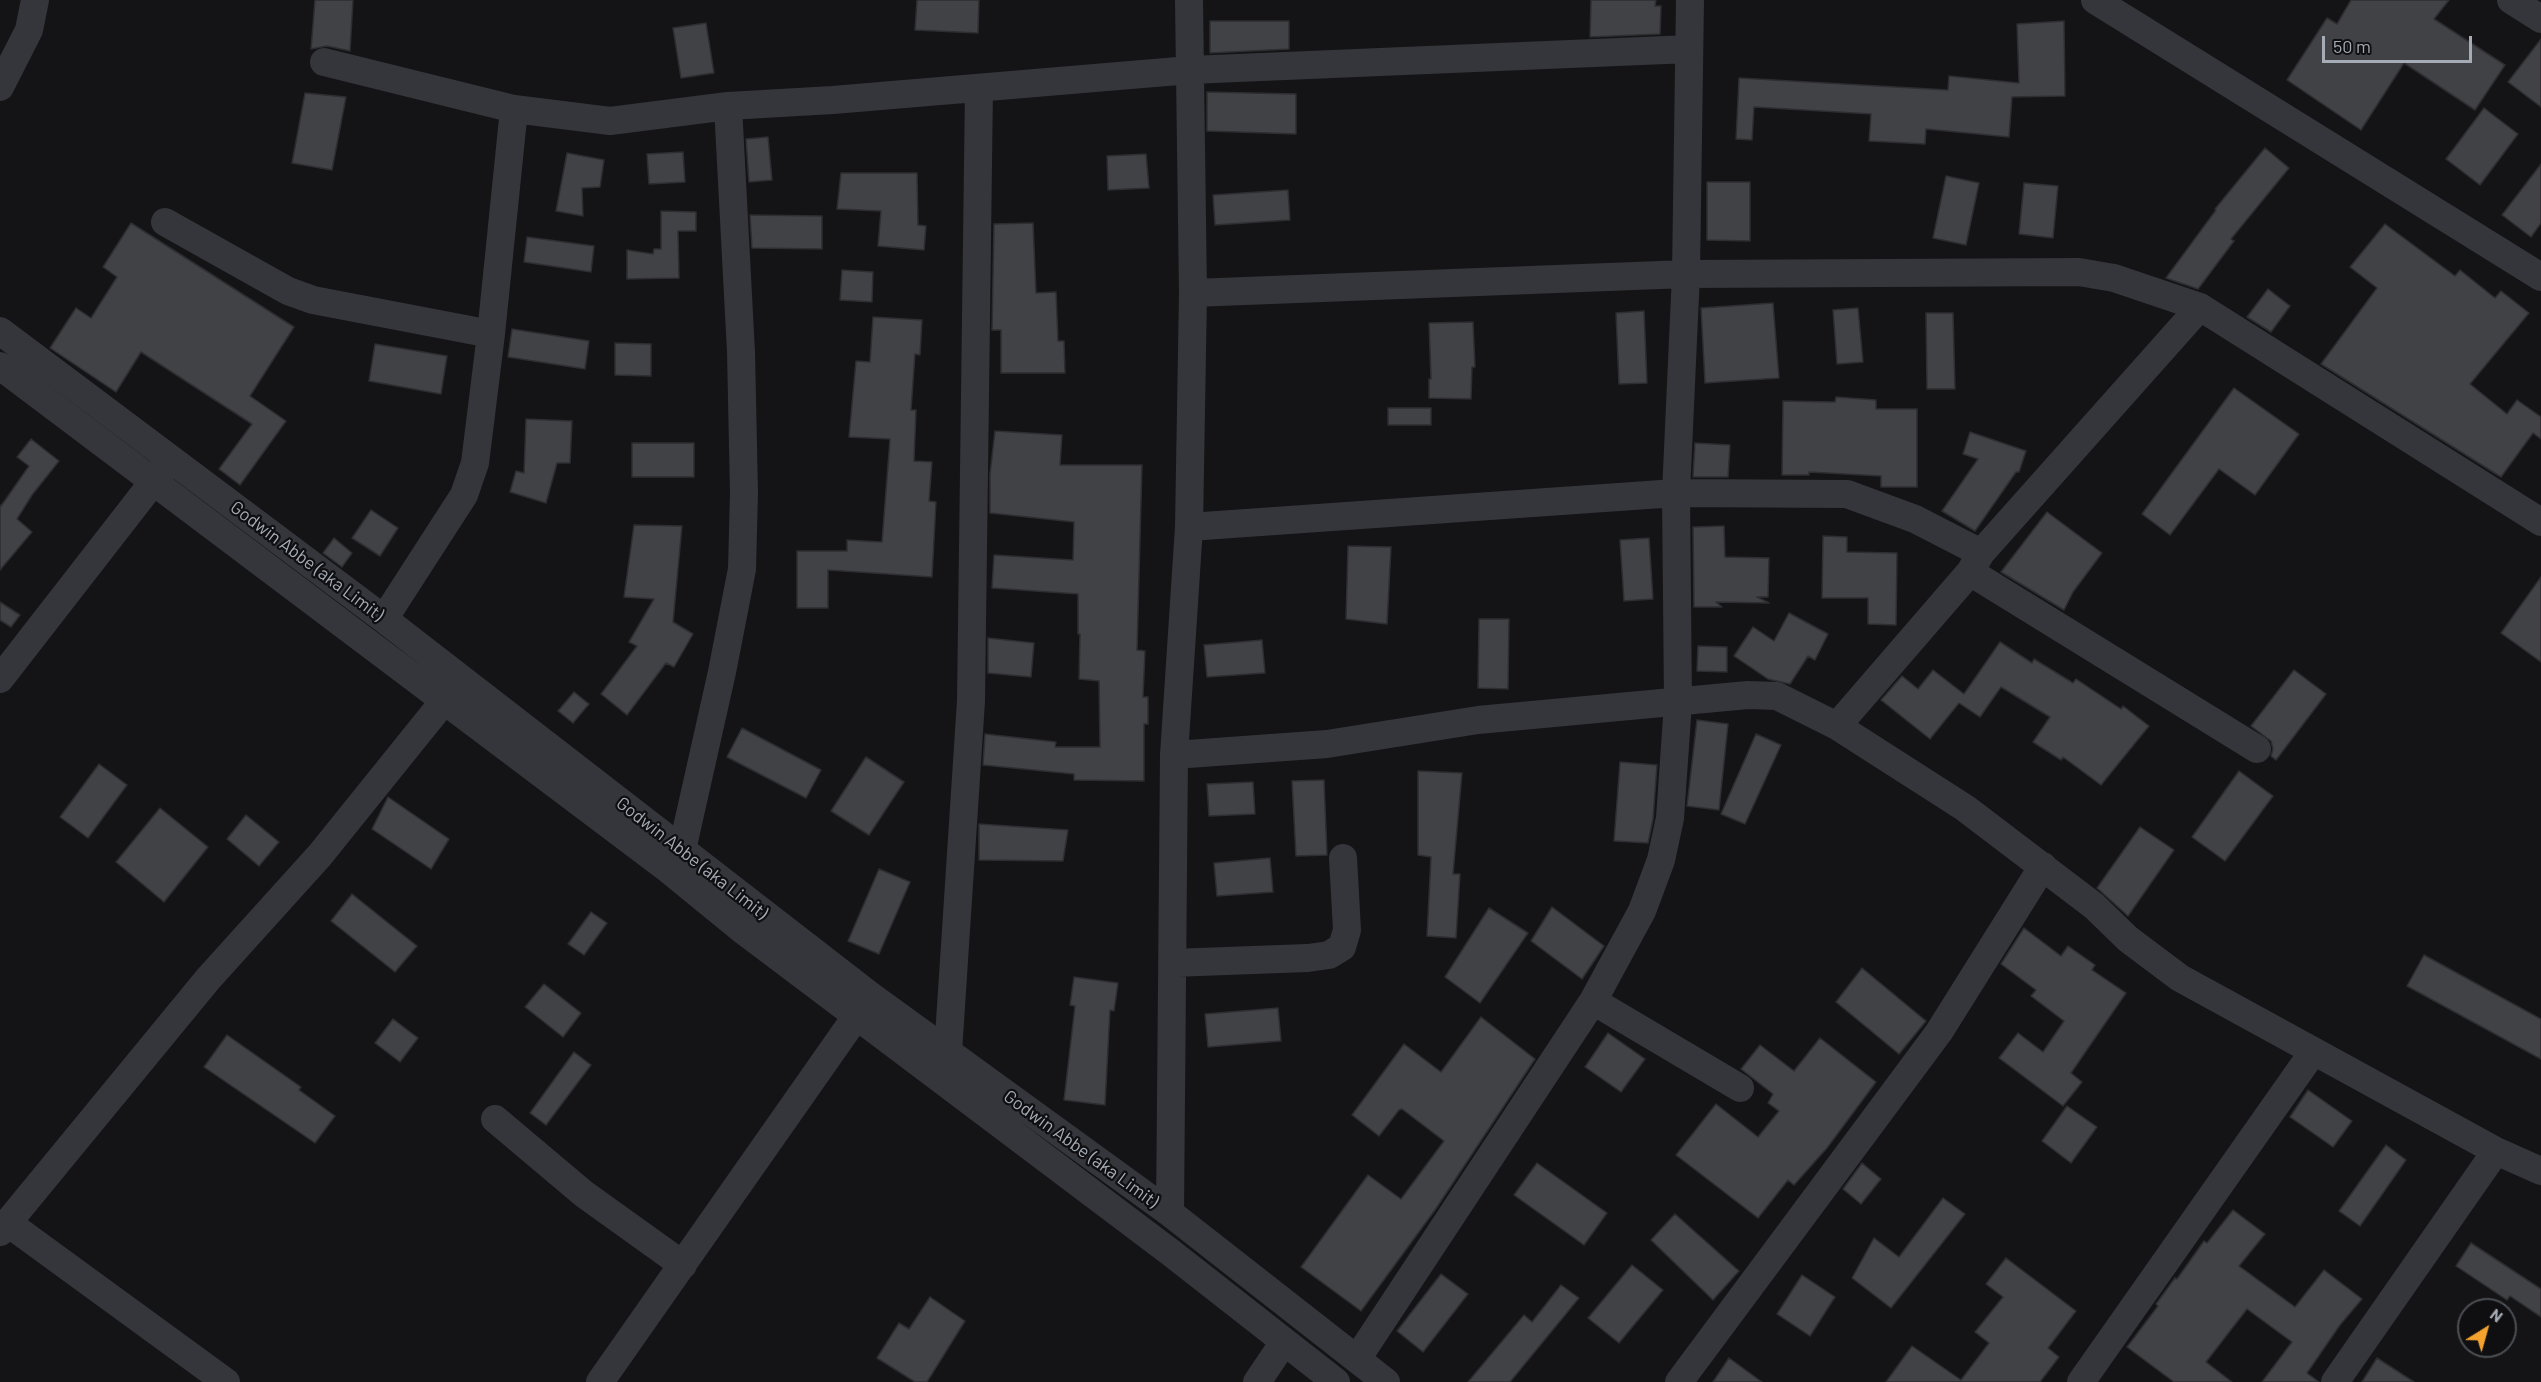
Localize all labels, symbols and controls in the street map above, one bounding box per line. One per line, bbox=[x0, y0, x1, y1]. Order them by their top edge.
scale bar bbox=[2325, 24, 2475, 62]
text: 50 m bbox=[2333, 35, 2371, 57]
street label: Godwin Abbe (aka Limit) bbox=[226, 496, 388, 626]
street label: Godwin Abbe (aka Limit) bbox=[612, 792, 772, 924]
street label: Godwin Abbe (aka Limit) bbox=[999, 1086, 1163, 1212]
north arrow bbox=[2457, 1298, 2517, 1358]
text: N bbox=[2487, 1304, 2507, 1326]

